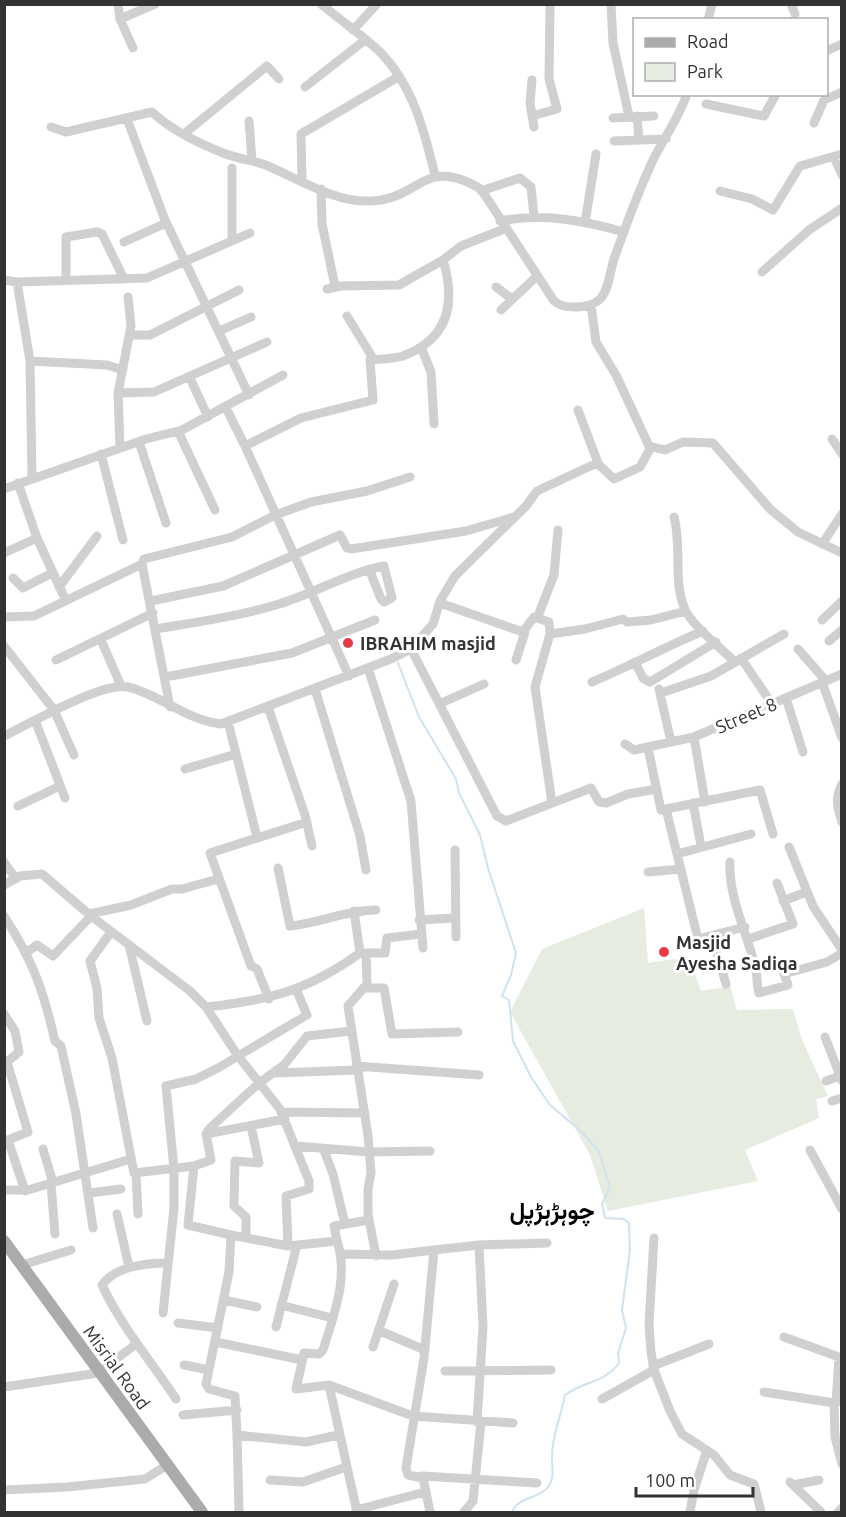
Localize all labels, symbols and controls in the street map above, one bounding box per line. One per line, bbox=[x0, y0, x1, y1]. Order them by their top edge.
legend bbox=[633, 18, 828, 96]
text: Road bbox=[687, 31, 729, 51]
text: Park bbox=[687, 61, 723, 81]
place label: IBRAHIM masjid bbox=[360, 633, 496, 653]
marker: IBRAHIM masjid bbox=[341, 636, 355, 650]
street label: Street 8 bbox=[712, 693, 780, 737]
place label: Masjid Ayesha Sadiqa bbox=[676, 932, 797, 973]
marker: Masjid Ayesha Sadiqa bbox=[657, 945, 671, 959]
district label: چوہڑہڑپل bbox=[509, 1197, 595, 1227]
street label: Misrial Road bbox=[80, 1321, 154, 1413]
scale bar bbox=[636, 1460, 753, 1498]
text: 100 m bbox=[645, 1470, 695, 1490]

